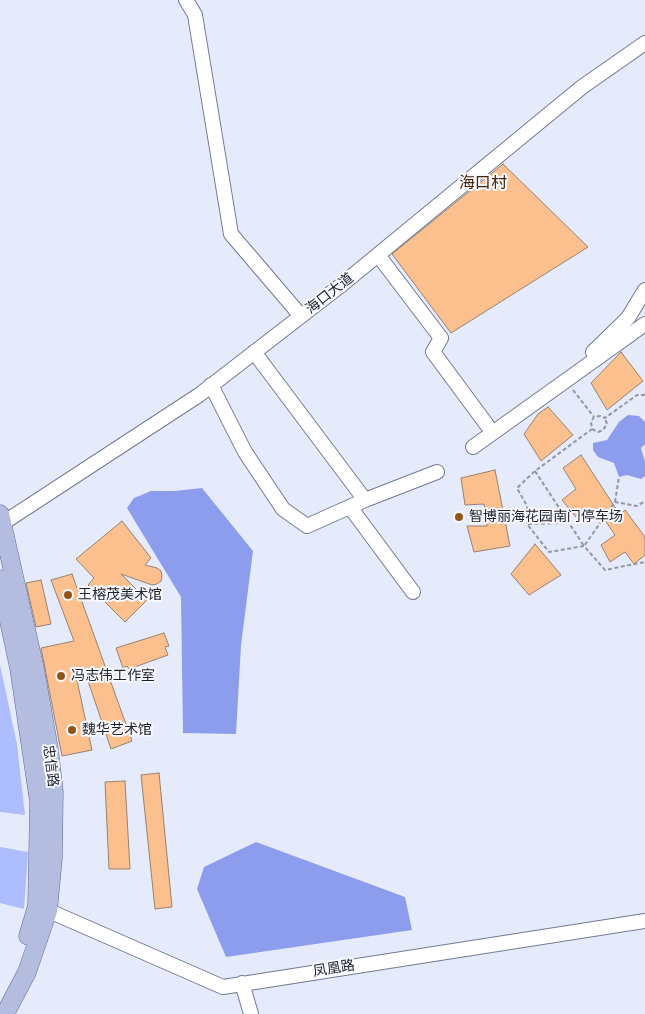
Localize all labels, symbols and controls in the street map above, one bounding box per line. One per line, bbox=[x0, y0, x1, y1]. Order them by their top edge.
district label: 海口村 bbox=[459, 174, 507, 194]
street label: 海口大道 bbox=[303, 270, 357, 318]
place label: 智博丽海花园南门停车场 bbox=[469, 509, 623, 525]
marker: 智博丽海花园南门停车场 bbox=[453, 511, 465, 523]
place label: 王榕茂美术馆 bbox=[78, 587, 162, 603]
marker: 王榕茂美术馆 bbox=[62, 589, 74, 601]
place label: 冯志伟工作室 bbox=[71, 668, 155, 684]
marker: 冯志伟工作室 bbox=[55, 670, 67, 682]
place label: 魏华艺术馆 bbox=[82, 722, 152, 738]
marker: 魏华艺术馆 bbox=[66, 724, 78, 736]
street label: 忠信路 bbox=[39, 744, 61, 788]
street label: 凤凰路 bbox=[312, 957, 356, 981]

